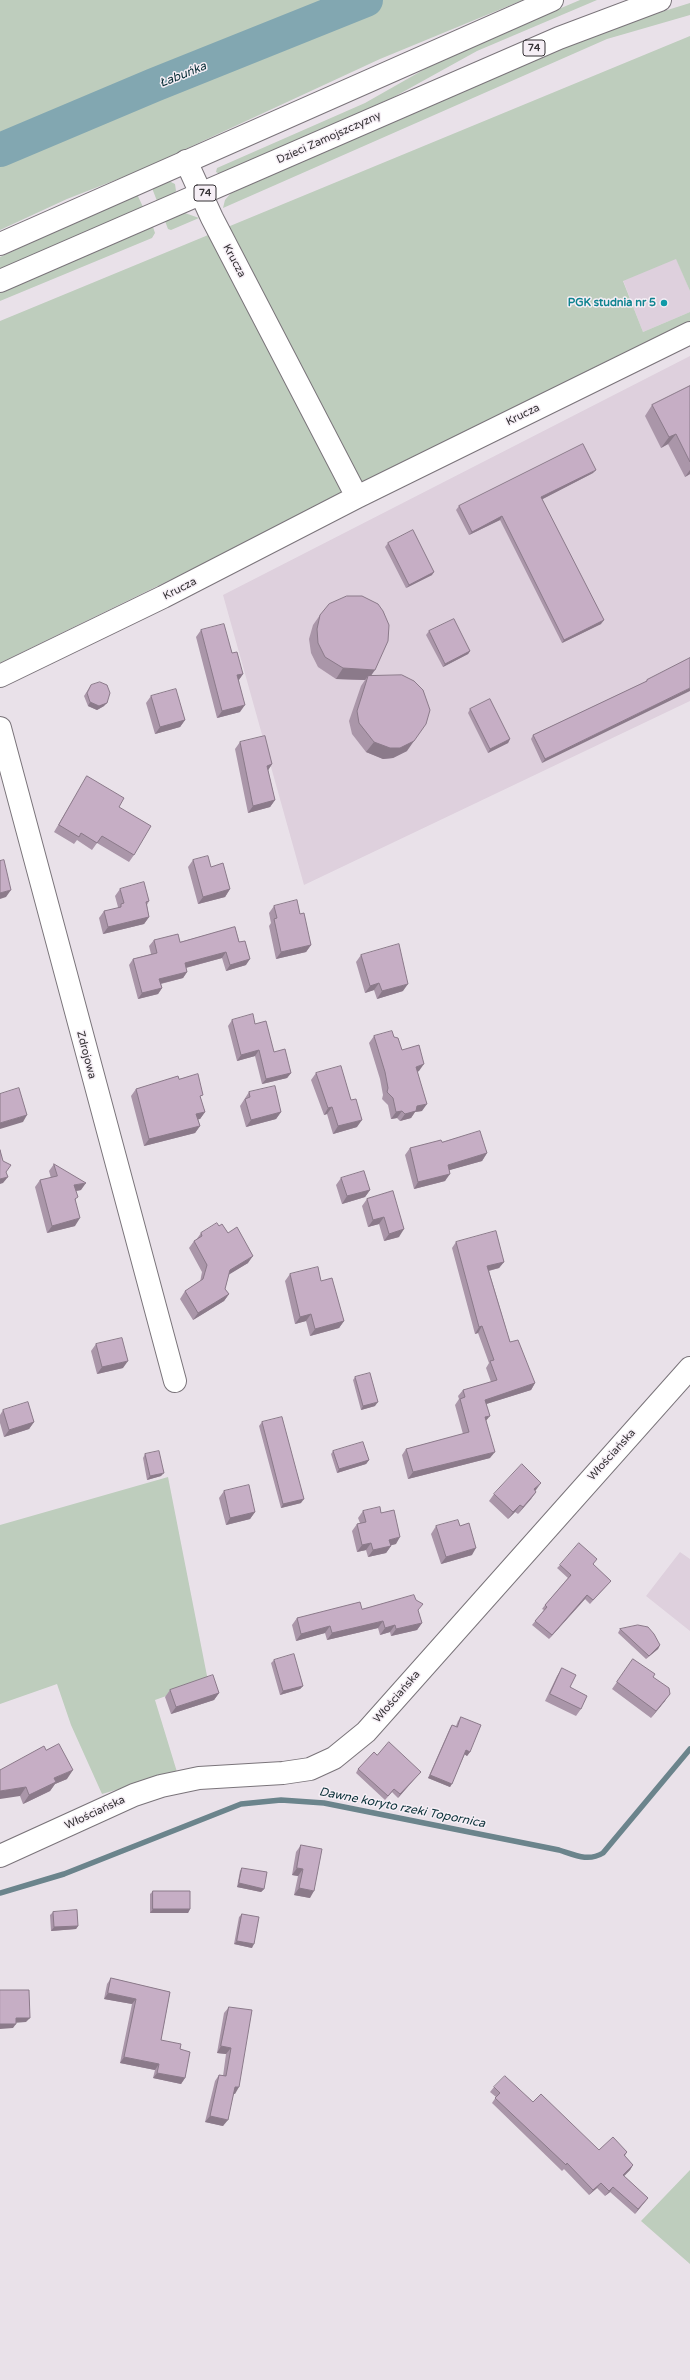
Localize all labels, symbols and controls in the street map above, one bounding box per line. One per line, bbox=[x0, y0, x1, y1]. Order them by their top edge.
road number: 74 bbox=[523, 40, 545, 56]
water label: Łabuńka bbox=[158, 59, 208, 91]
street label: Dzieci Zamojszczyzny bbox=[275, 109, 383, 167]
road number: 74 bbox=[194, 185, 216, 201]
street label: Krucza bbox=[220, 242, 248, 280]
place label: PGK studnia nr 5 bbox=[568, 296, 656, 310]
marker: PGK studnia nr 5 bbox=[659, 298, 669, 308]
street label: Krucza bbox=[504, 401, 542, 429]
street label: Krucza bbox=[161, 575, 199, 603]
street label: Zdrojowa bbox=[73, 1030, 99, 1080]
street label: Włościańska bbox=[585, 1427, 639, 1483]
street label: Włościańska bbox=[371, 1668, 423, 1726]
water label: Dawne koryto rzeki Topornica bbox=[318, 1785, 486, 1831]
street label: Włościańska bbox=[63, 1793, 127, 1833]

